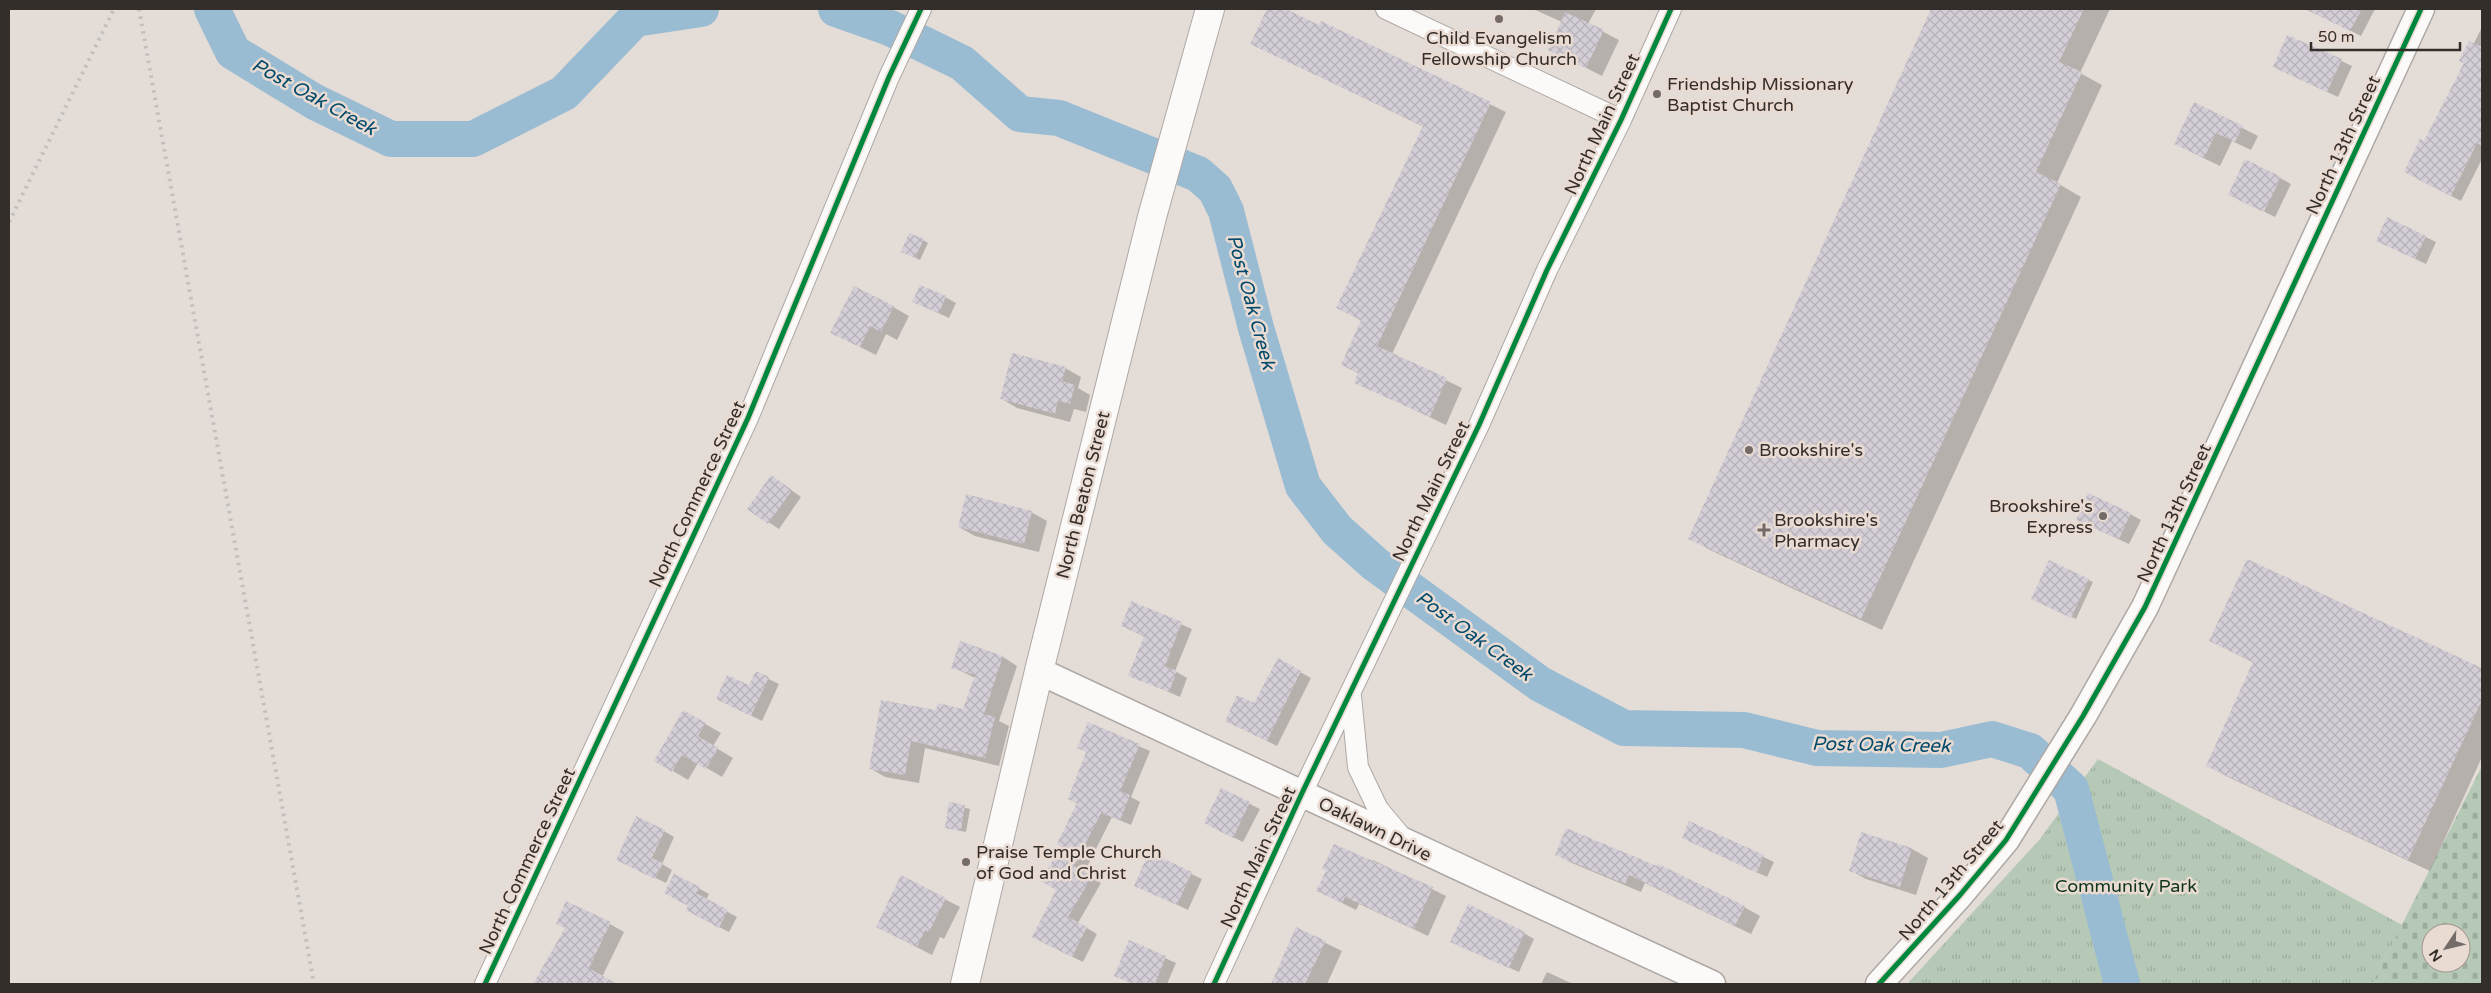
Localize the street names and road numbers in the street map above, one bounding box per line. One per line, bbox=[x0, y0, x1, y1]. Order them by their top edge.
street label: North Main Street bbox=[1560, 50, 1644, 198]
street label: North 13th Street bbox=[2301, 72, 2385, 218]
street label: North Commerce Street bbox=[644, 397, 750, 591]
street label: North Beaton Street bbox=[1052, 409, 1114, 581]
street label: North Main Street bbox=[1387, 417, 1475, 565]
street label: North 13th Street bbox=[2132, 440, 2216, 586]
street label: North Commerce Street bbox=[474, 764, 580, 958]
street label: North Main Street bbox=[1216, 783, 1300, 931]
street label: Oaklawn Drive bbox=[1315, 792, 1435, 866]
street label: North 13th Street bbox=[1894, 815, 2008, 945]

